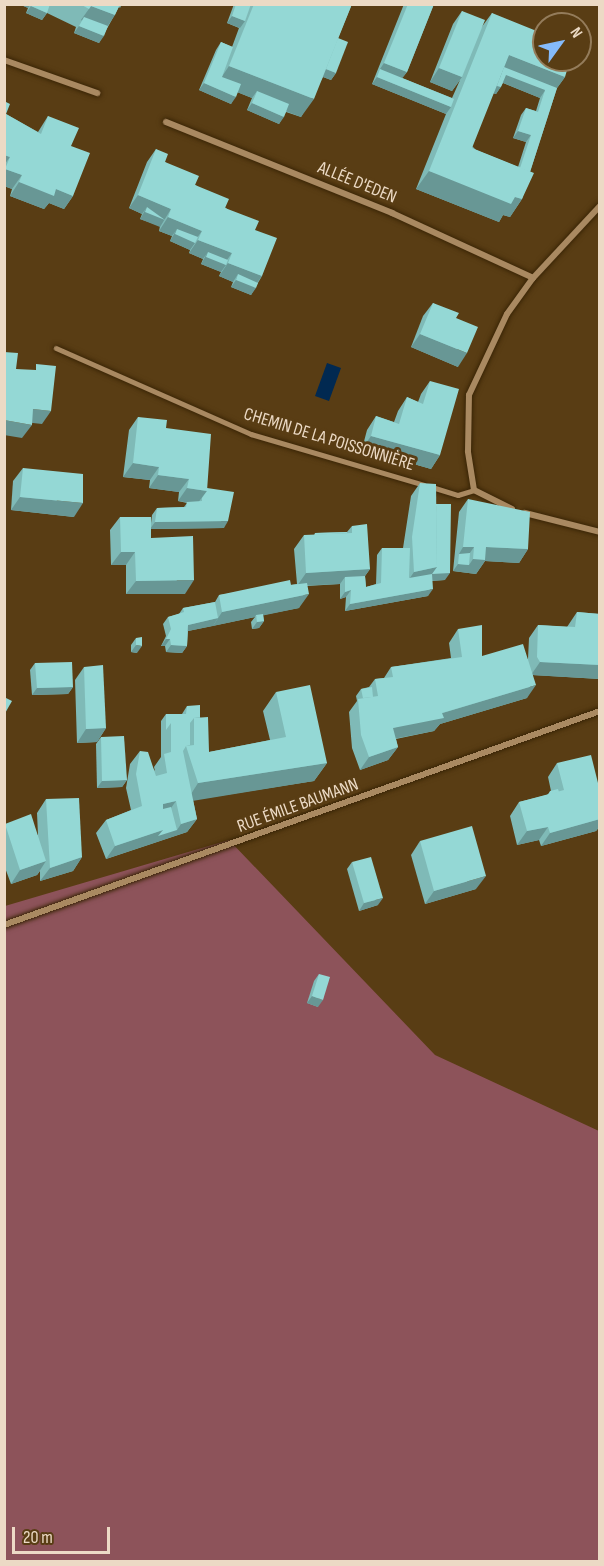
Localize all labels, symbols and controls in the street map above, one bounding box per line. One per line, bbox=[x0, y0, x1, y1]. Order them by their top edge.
north arrow bbox=[532, 12, 592, 72]
text: N bbox=[566, 24, 586, 42]
street label: ALLÉE D'EDEN bbox=[314, 157, 400, 209]
street label: CHEMIN DE LA POISSONNIÈRE bbox=[241, 404, 417, 476]
street label: RUE ÉMILE BAUMANN bbox=[234, 774, 362, 838]
scale bar bbox=[15, 1515, 112, 1553]
text: 20 m bbox=[23, 1527, 53, 1548]

